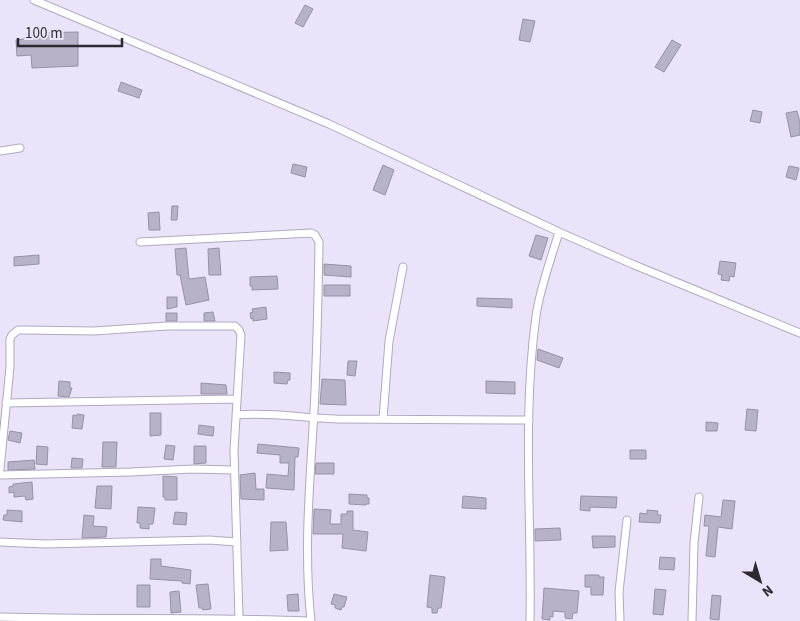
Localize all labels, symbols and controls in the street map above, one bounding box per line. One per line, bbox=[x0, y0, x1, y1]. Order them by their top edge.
scale bar bbox=[18, 15, 121, 47]
text: 100 m bbox=[25, 23, 63, 44]
north arrow bbox=[735, 556, 785, 606]
text: N bbox=[758, 580, 777, 601]

